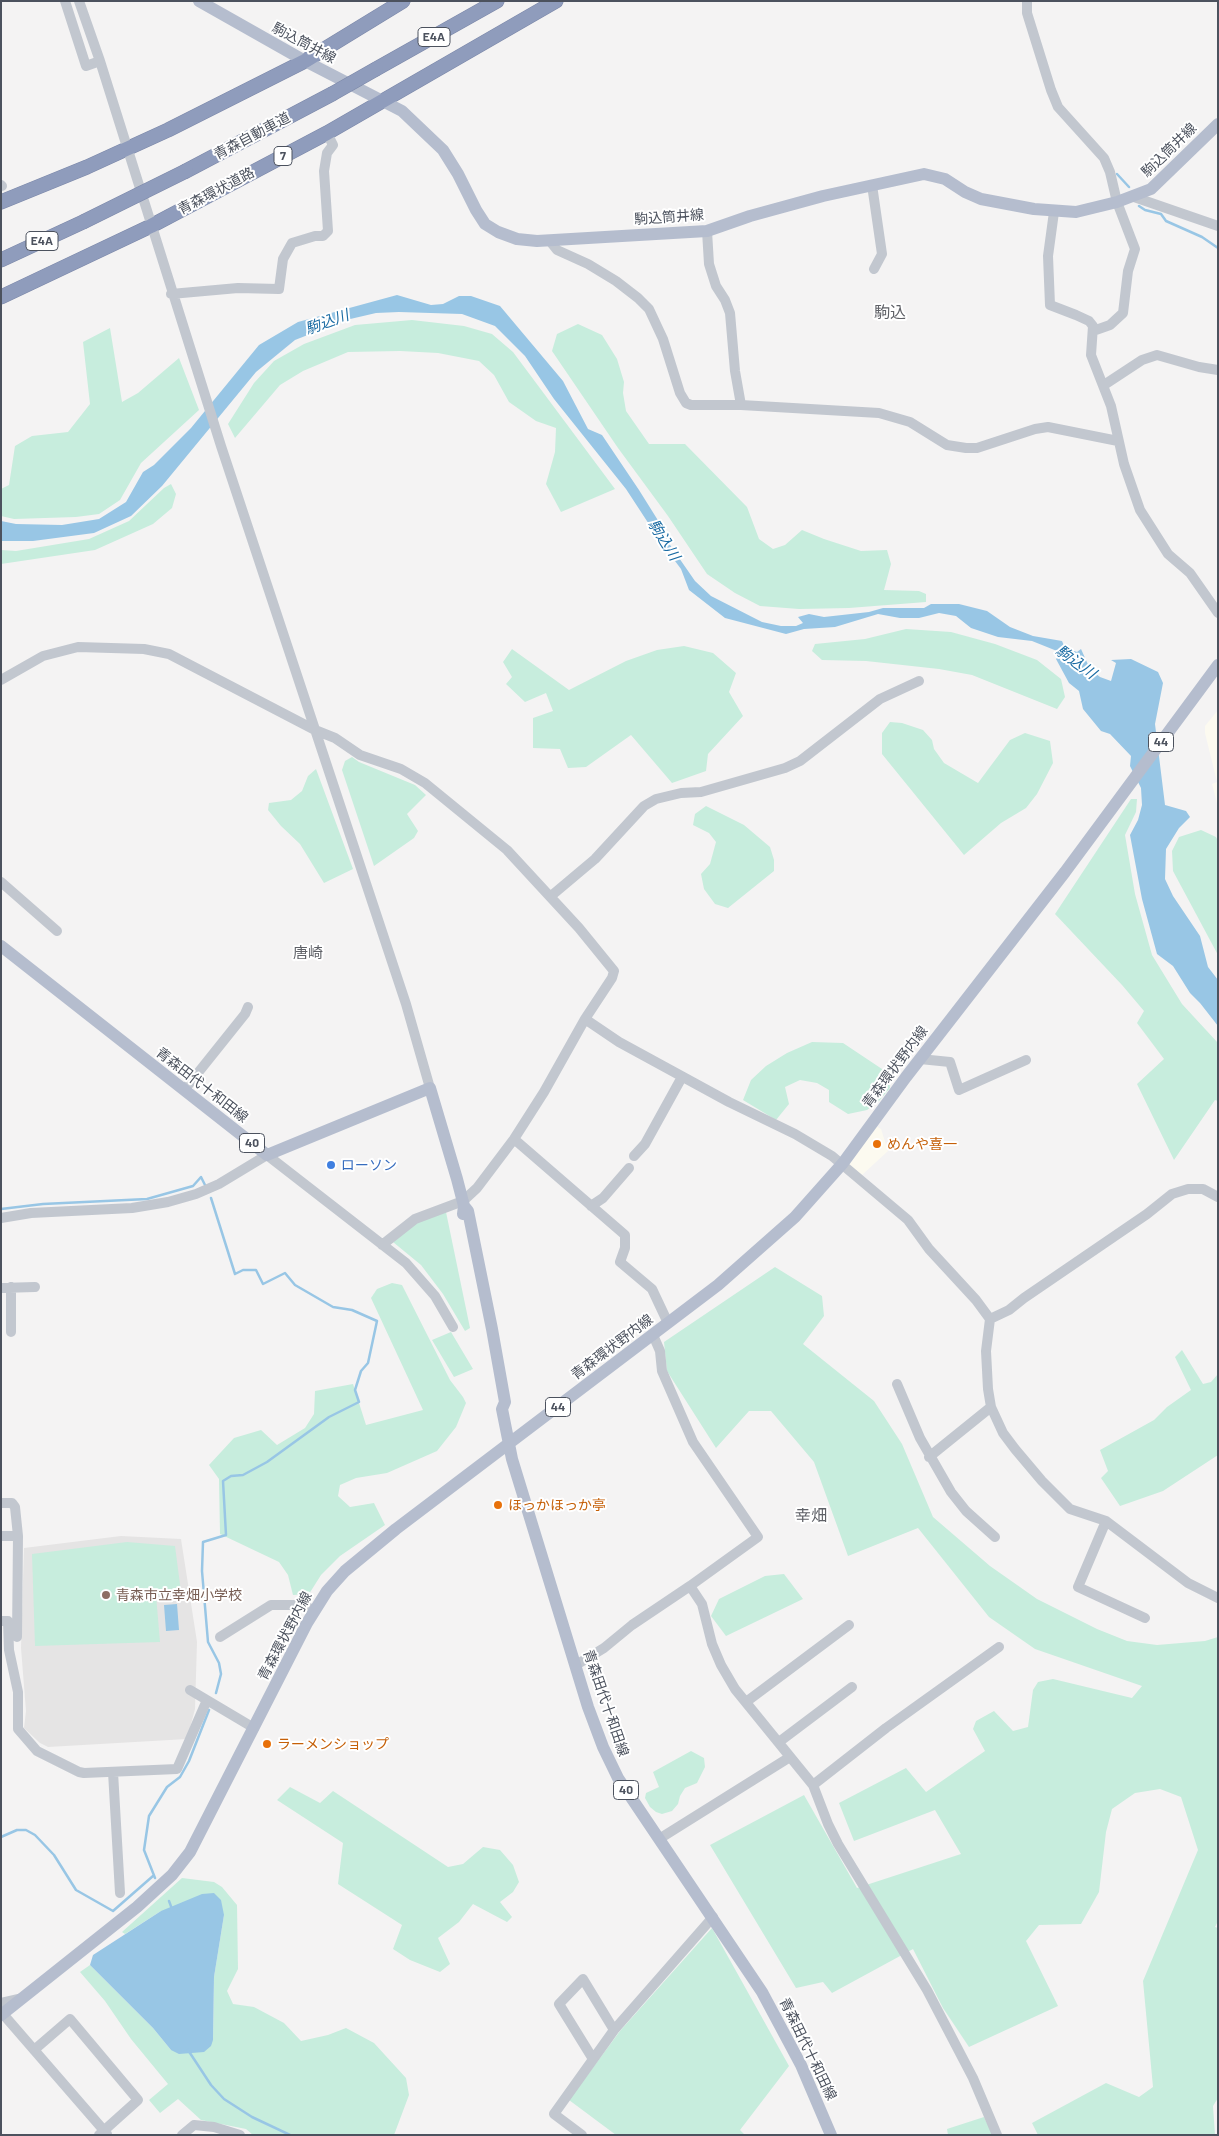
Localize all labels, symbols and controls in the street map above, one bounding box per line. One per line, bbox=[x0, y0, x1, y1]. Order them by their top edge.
street label: 駒込筒井線 bbox=[269, 19, 339, 67]
road number: E4A bbox=[418, 28, 450, 46]
street label: 青森自動車道 bbox=[211, 109, 293, 163]
street label: 駒込筒井線 bbox=[1138, 120, 1200, 180]
road number: 7 bbox=[274, 146, 292, 166]
street label: 青森環状道路 bbox=[175, 164, 257, 218]
street label: 駒込筒井線 bbox=[633, 206, 705, 228]
road number: E4A bbox=[26, 232, 58, 250]
district label: 駒込 bbox=[874, 303, 906, 323]
water label: 駒込川 bbox=[303, 306, 351, 338]
water label: 駒込川 bbox=[644, 516, 684, 564]
water label: 駒込川 bbox=[1053, 641, 1099, 683]
road number: 44 bbox=[1148, 732, 1174, 752]
district label: 唐崎 bbox=[293, 944, 323, 962]
street label: 青森環状野内線 bbox=[859, 1023, 931, 1111]
street label: 青森田代十和田線 bbox=[153, 1044, 251, 1126]
road number: 40 bbox=[240, 1134, 264, 1152]
place label: めんや喜一 bbox=[887, 1136, 957, 1152]
marker: めんや喜一 bbox=[871, 1138, 883, 1150]
place label: ローソン bbox=[341, 1157, 397, 1173]
marker: ローソン bbox=[325, 1159, 337, 1171]
street label: 青森環状野内線 bbox=[568, 1311, 656, 1383]
road number: 44 bbox=[546, 1398, 570, 1416]
place label: ほっかほっか亭 bbox=[508, 1497, 606, 1513]
marker: ほっかほっか亭 bbox=[492, 1499, 504, 1511]
district label: 幸畑 bbox=[795, 1506, 827, 1526]
place label: 青森市立幸畑小学校 bbox=[116, 1587, 242, 1603]
marker: 青森市立幸畑小学校 bbox=[100, 1589, 112, 1601]
street label: 青森環状野内線 bbox=[255, 1589, 315, 1683]
street label: 青森田代十和田線 bbox=[580, 1647, 632, 1759]
place label: ラーメンショップ bbox=[277, 1736, 389, 1752]
marker: ラーメンショップ bbox=[261, 1738, 273, 1750]
road number: 40 bbox=[614, 1780, 638, 1800]
street label: 青森田代十和田線 bbox=[776, 1995, 840, 2103]

